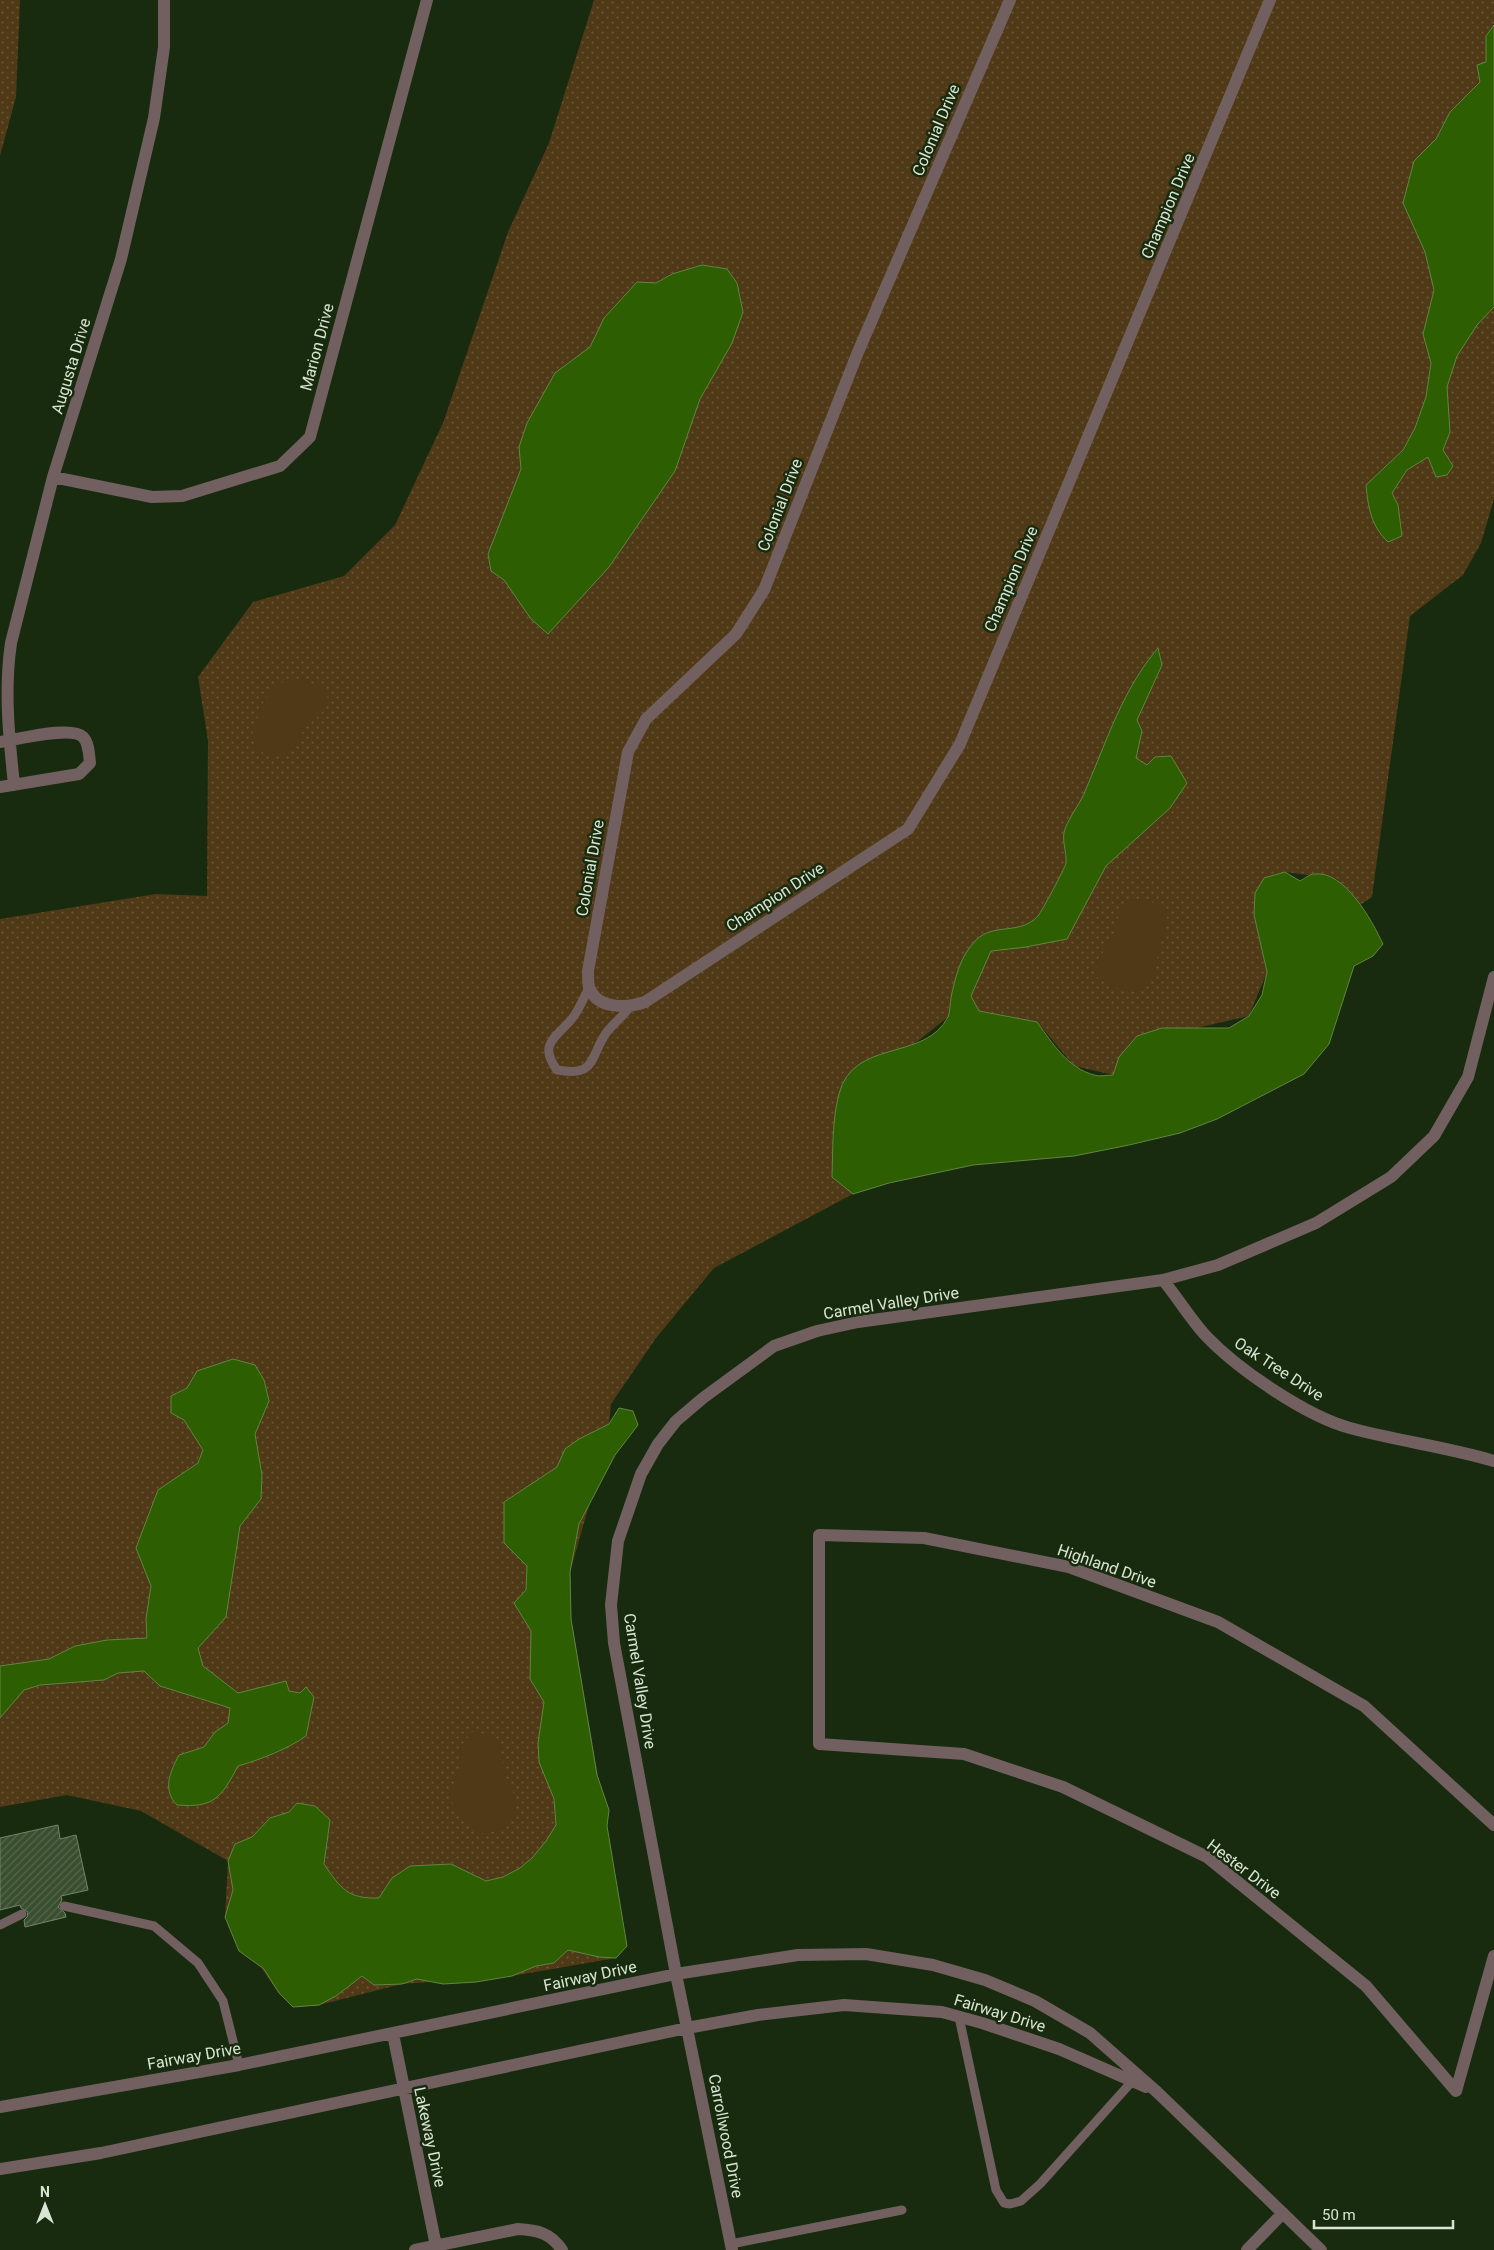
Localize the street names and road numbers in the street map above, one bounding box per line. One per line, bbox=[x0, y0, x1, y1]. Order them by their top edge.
street label: Colonial Drive bbox=[908, 81, 964, 179]
street label: Champion Drive bbox=[1137, 150, 1199, 262]
street label: Marion Drive bbox=[296, 301, 338, 393]
street label: Augusta Drive bbox=[47, 316, 95, 416]
street label: Colonial Drive bbox=[754, 456, 806, 554]
street label: Champion Drive bbox=[980, 523, 1042, 635]
street label: Colonial Drive bbox=[572, 818, 608, 918]
street label: Champion Drive bbox=[723, 858, 827, 936]
street label: Carmel Valley Drive bbox=[822, 1283, 960, 1323]
street label: Oak Tree Drive bbox=[1231, 1333, 1327, 1405]
street label: Highland Drive bbox=[1055, 1540, 1159, 1592]
street label: Carmel Valley Drive bbox=[620, 1612, 660, 1750]
street label: Hester Drive bbox=[1203, 1835, 1285, 1903]
street label: Fairway Drive bbox=[542, 1957, 638, 1995]
street label: Fairway Drive bbox=[952, 1990, 1048, 2036]
street label: Fairway Drive bbox=[146, 2038, 242, 2074]
street label: Carrollwood Drive bbox=[705, 2072, 747, 2200]
street label: Lakeway Drive bbox=[410, 2085, 450, 2189]

